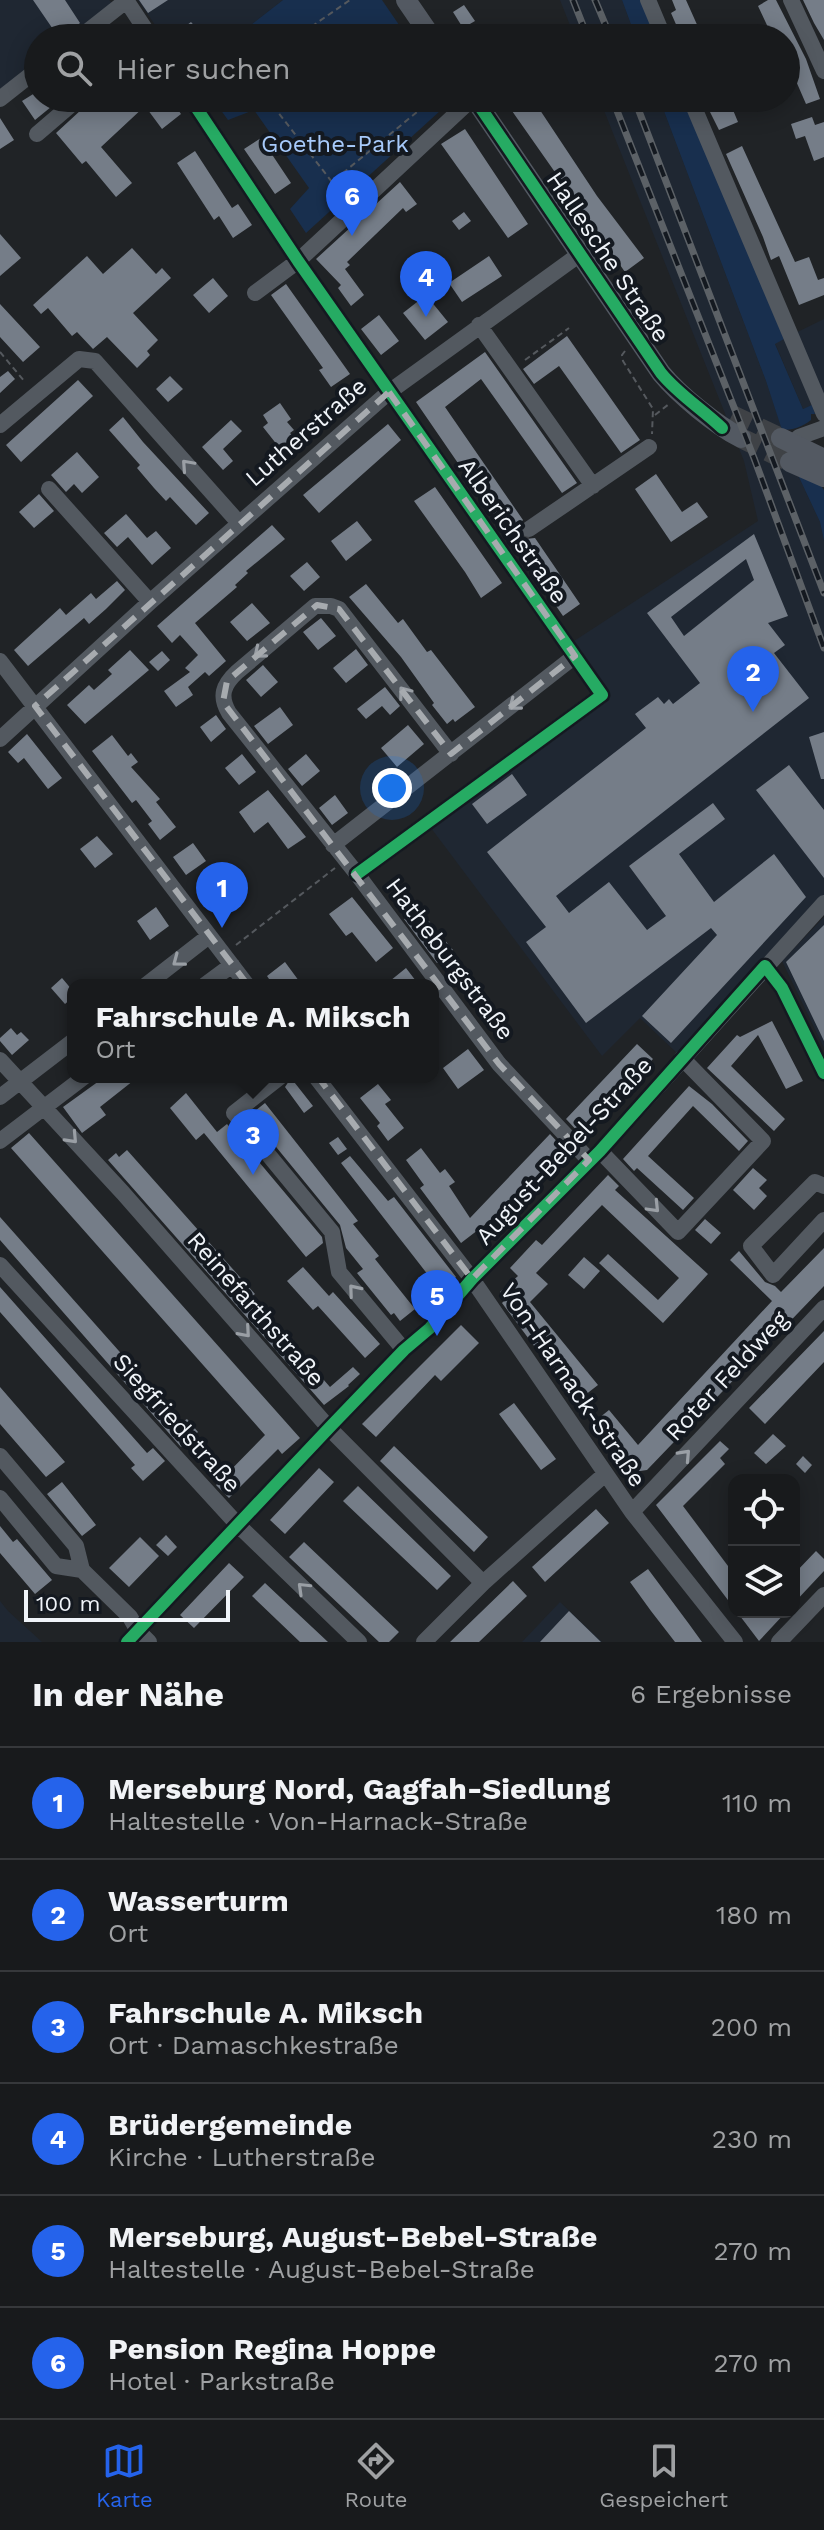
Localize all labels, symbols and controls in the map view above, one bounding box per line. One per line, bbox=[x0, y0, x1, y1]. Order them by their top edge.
search box bbox=[24, 24, 800, 112]
icon: search bbox=[52, 46, 96, 90]
text: Hier suchen bbox=[116, 51, 291, 86]
park label: Goethe-Park bbox=[261, 130, 409, 158]
street label: Hallesche Straße bbox=[541, 166, 675, 348]
pin: 6 bbox=[326, 170, 378, 236]
pin: 4 bbox=[400, 251, 452, 317]
street label: Lutherstraße bbox=[240, 372, 372, 492]
street label: Alberichstraße bbox=[453, 453, 573, 609]
one-way arrow bbox=[183, 459, 197, 474]
one-way arrow bbox=[254, 643, 269, 658]
pin: 2 bbox=[727, 646, 779, 712]
one-way arrow bbox=[400, 686, 414, 700]
one-way arrow bbox=[508, 695, 523, 709]
your location bbox=[372, 768, 412, 808]
pin: 1 bbox=[196, 862, 248, 928]
street label: Hatheburgstraße bbox=[380, 872, 520, 1046]
one-way arrow bbox=[172, 951, 187, 965]
popup bbox=[67, 979, 439, 1083]
text: Fahrschule A. Miksch bbox=[95, 999, 411, 1034]
text: Ort bbox=[95, 1034, 135, 1064]
street label: August-Bebel-Straße bbox=[470, 1051, 658, 1251]
pin: 3 bbox=[227, 1109, 279, 1175]
one-way arrow bbox=[63, 1128, 77, 1143]
one-way arrow bbox=[645, 1198, 659, 1212]
street label: Reinefarthstraße bbox=[181, 1226, 331, 1392]
pin: 5 bbox=[411, 1270, 463, 1336]
street label: Von-Harnack-Straße bbox=[494, 1278, 652, 1492]
one-way arrow bbox=[349, 1285, 364, 1299]
street label: Roter Feldweg bbox=[660, 1305, 794, 1447]
one-way arrow bbox=[235, 1323, 250, 1337]
street label: Siegfriedstraße bbox=[107, 1348, 247, 1498]
one-way arrow bbox=[676, 1450, 690, 1464]
map controls bbox=[728, 1474, 800, 1618]
button: locate bbox=[728, 1474, 800, 1546]
button: layers bbox=[728, 1546, 800, 1618]
one-way arrow bbox=[298, 1582, 312, 1597]
scale bar bbox=[24, 1586, 230, 1622]
text: 100 m bbox=[36, 1591, 100, 1616]
text: In der Nähe bbox=[32, 1674, 224, 1714]
text: 6 Ergebnisse bbox=[630, 1679, 792, 1709]
text: Merseburg Nord, Gagfah-Siedlung bbox=[108, 1771, 610, 1806]
text: 1 bbox=[52, 1788, 64, 1818]
text: 110 m bbox=[722, 1788, 792, 1818]
text: Haltestelle · Von-Harnack-Straße bbox=[108, 1806, 528, 1836]
text: Wasserturm bbox=[108, 1883, 289, 1918]
text: 2 bbox=[50, 1900, 66, 1930]
text: 180 m bbox=[716, 1900, 792, 1930]
text: Ort bbox=[108, 1918, 148, 1948]
text: Fahrschule A. Miksch bbox=[108, 1995, 423, 2030]
text: 3 bbox=[50, 2012, 66, 2042]
text: 200 m bbox=[711, 2012, 792, 2042]
text: Ort · Damaschkestraße bbox=[108, 2030, 399, 2060]
text: Brüdergemeinde bbox=[108, 2107, 352, 2142]
text: 4 bbox=[50, 2124, 66, 2154]
text: 230 m bbox=[712, 2124, 792, 2154]
text: Kirche · Lutherstraße bbox=[108, 2142, 375, 2172]
text: Merseburg, August-Bebel-Straße bbox=[108, 2219, 597, 2254]
text: 5 bbox=[50, 2236, 66, 2266]
text: 270 m bbox=[713, 2236, 792, 2266]
text: Haltestelle · August-Bebel-Straße bbox=[108, 2254, 535, 2284]
text: Pension Regina Hoppe bbox=[108, 2331, 436, 2366]
text: 6 bbox=[50, 2348, 66, 2378]
text: 270 m bbox=[713, 2348, 792, 2378]
text: Hotel · Parkstraße bbox=[108, 2366, 335, 2396]
tab: Karte bbox=[96, 2439, 153, 2512]
tab: Route bbox=[345, 2439, 408, 2512]
tab: Gespeichert bbox=[599, 2439, 728, 2512]

